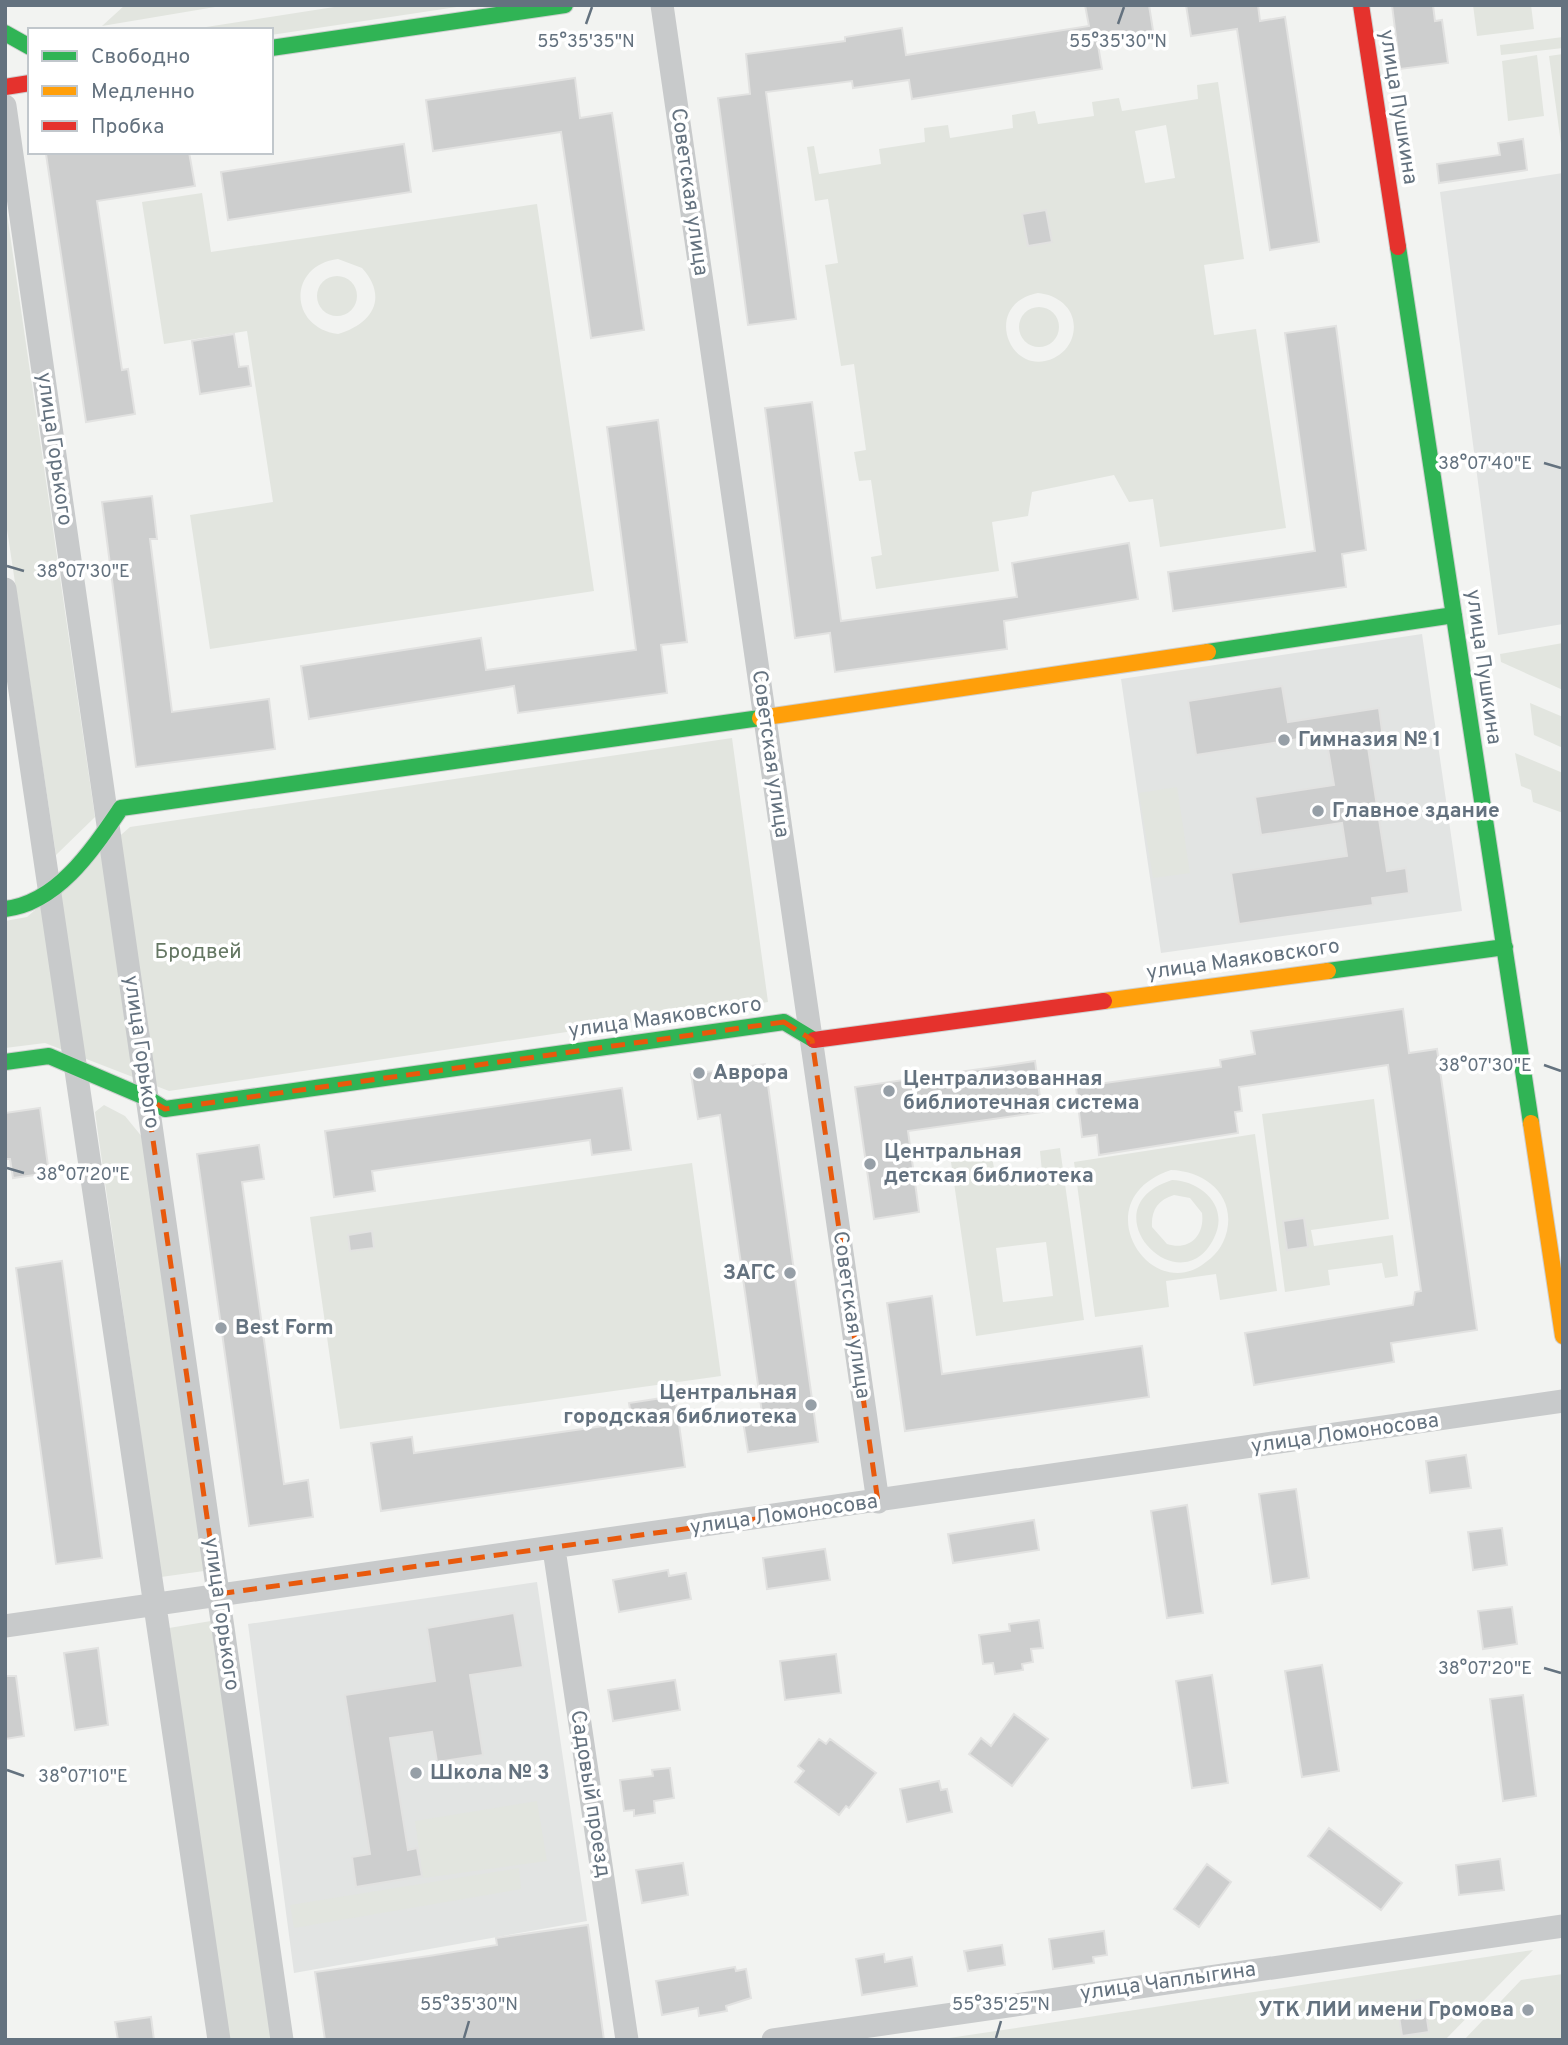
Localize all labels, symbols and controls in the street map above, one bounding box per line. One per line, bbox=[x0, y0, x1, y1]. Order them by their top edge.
legend bbox=[28, 28, 273, 154]
street label: улица Пушкина bbox=[1372, 28, 1424, 186]
text: 55°35'35"N bbox=[537, 31, 635, 54]
text: 55°35'30"N bbox=[1069, 31, 1167, 54]
text: Свободно bbox=[91, 44, 190, 71]
text: Медленно bbox=[91, 79, 195, 106]
street label: Советская улица bbox=[664, 106, 714, 278]
text: Пробка bbox=[91, 114, 164, 141]
street label: улица Горького bbox=[30, 371, 78, 527]
text: 38°07'40"E bbox=[1438, 453, 1532, 476]
text: 38°07'30"E bbox=[36, 561, 130, 584]
street label: улица Пушкина bbox=[1459, 588, 1507, 746]
street label: Советская улица bbox=[745, 668, 795, 840]
place label: Гимназия № 1 bbox=[1298, 727, 1441, 754]
marker: Гимназия № 1 bbox=[1276, 732, 1292, 748]
place label: Главное здание bbox=[1332, 798, 1500, 825]
marker: Главное здание bbox=[1310, 803, 1326, 819]
street label: улица Маяковского bbox=[1145, 933, 1341, 987]
park label: Бродвей bbox=[154, 939, 242, 966]
street label: улица Горького bbox=[117, 974, 165, 1130]
street label: улица Маяковского bbox=[567, 991, 763, 1045]
text: 38°07'30"E bbox=[1438, 1055, 1532, 1078]
place label: Аврора bbox=[713, 1060, 788, 1087]
marker: Аврора bbox=[691, 1065, 707, 1081]
place label: Централизованная библиотечная система bbox=[903, 1066, 1139, 1117]
marker: Централизованная библиотечная система bbox=[881, 1083, 897, 1099]
place label: Центральная детская библиотека bbox=[884, 1139, 1094, 1190]
marker: Центральная детская библиотека bbox=[862, 1156, 878, 1172]
text: 38°07'20"E bbox=[36, 1164, 130, 1187]
street label: Советская улица bbox=[826, 1229, 876, 1401]
place label: ЗАГС bbox=[723, 1260, 776, 1287]
marker: ЗАГС bbox=[782, 1265, 798, 1281]
place label: Best Form bbox=[235, 1315, 334, 1342]
marker: Best Form bbox=[213, 1320, 229, 1336]
place label: Центральная городская библиотека bbox=[563, 1380, 797, 1431]
marker: Центральная городская библиотека bbox=[803, 1397, 819, 1413]
street label: улица Ломоносова bbox=[1249, 1407, 1441, 1461]
street label: улица Ломоносова bbox=[688, 1488, 880, 1542]
street label: улица Горького bbox=[197, 1536, 245, 1692]
text: 38°07'20"E bbox=[1438, 1658, 1532, 1681]
street label: Садовый проезд bbox=[563, 1708, 617, 1880]
place label: Школа № 3 bbox=[430, 1760, 550, 1787]
marker: Школа № 3 bbox=[408, 1765, 424, 1781]
text: 38°07'10"E bbox=[38, 1766, 128, 1789]
street label: улица Чаплыгина bbox=[1078, 1956, 1258, 2008]
text: 55°35'30"N bbox=[420, 1994, 518, 2017]
text: 55°35'25"N bbox=[952, 1994, 1050, 2017]
place label: УТК ЛИИ имени Громова bbox=[1258, 1997, 1514, 2024]
marker: УТК ЛИИ имени Громова bbox=[1520, 2002, 1536, 2018]

